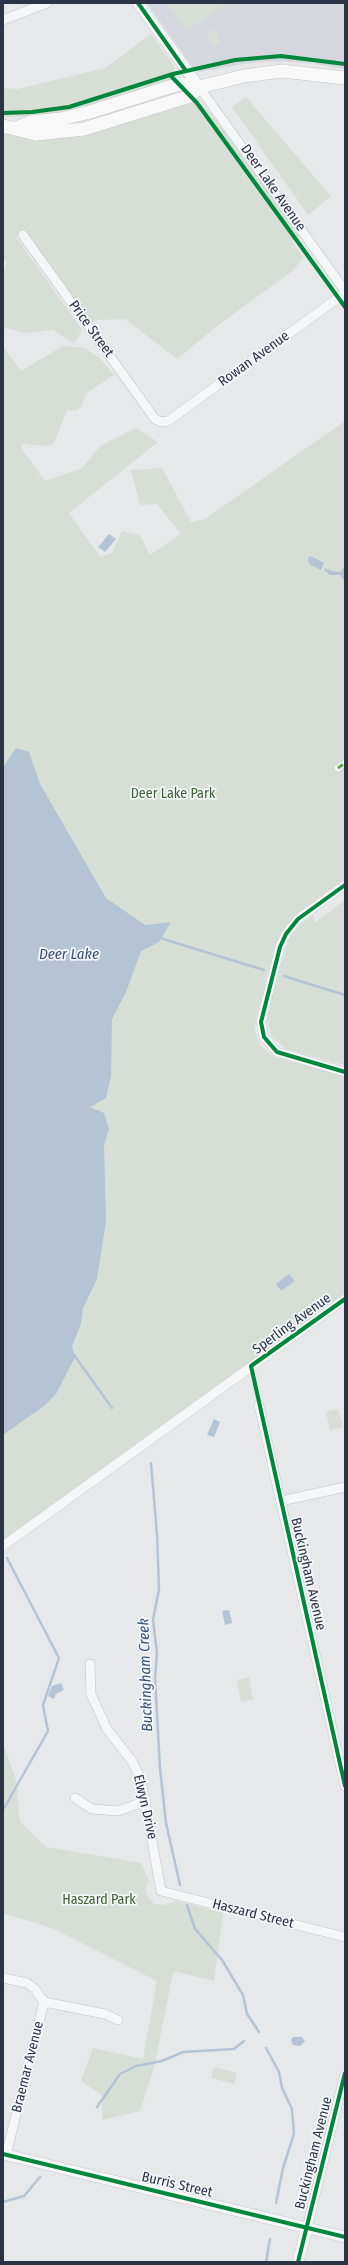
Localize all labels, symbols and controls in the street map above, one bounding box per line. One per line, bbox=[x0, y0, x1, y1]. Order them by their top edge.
street label: Deer Lake Avenue bbox=[237, 141, 309, 235]
street label: Price Street bbox=[65, 297, 117, 361]
street label: Rowan Avenue bbox=[215, 328, 293, 390]
park label: Deer Lake Park bbox=[131, 786, 215, 802]
water label: Deer Lake bbox=[39, 946, 99, 964]
street label: Sperling Avenue bbox=[250, 1290, 334, 1358]
street label: Buckingham Avenue bbox=[287, 1516, 329, 1632]
water label: Buckingham Creek bbox=[135, 1618, 157, 1732]
street label: Elwyn Drive bbox=[129, 1773, 161, 1841]
park label: Haszard Park bbox=[62, 1892, 136, 1908]
street label: Haszard Street bbox=[211, 1896, 295, 1932]
street label: Braemar Avenue bbox=[9, 2019, 47, 2115]
street label: Buckingham Avenue bbox=[292, 2095, 336, 2211]
street label: Burris Street bbox=[140, 2169, 214, 2201]

